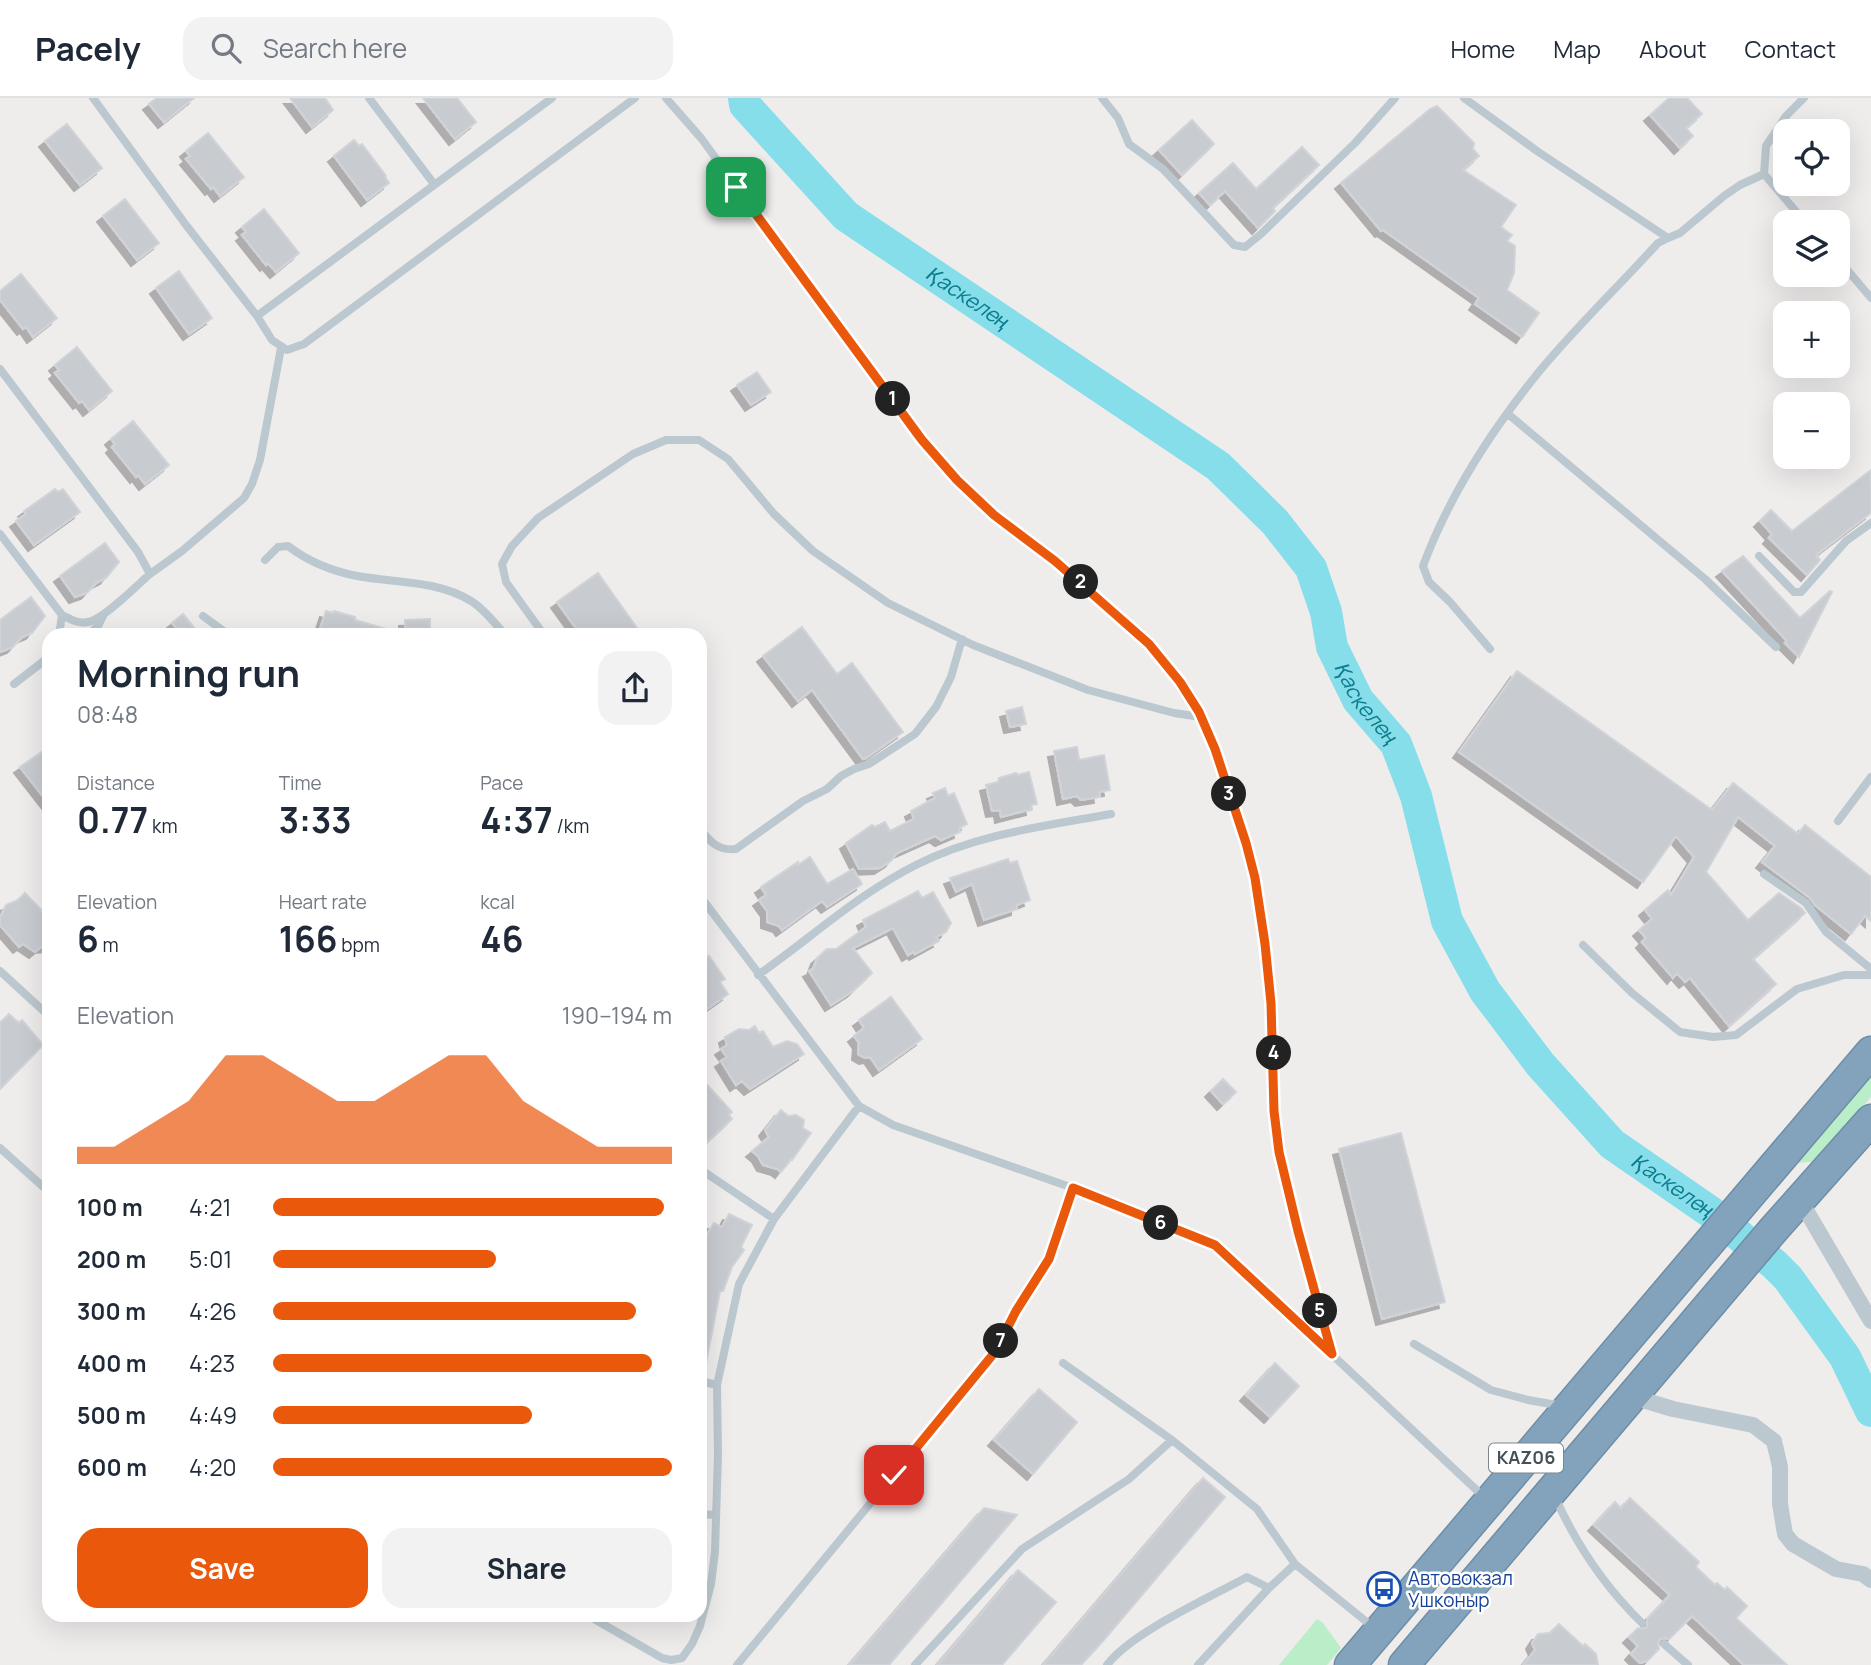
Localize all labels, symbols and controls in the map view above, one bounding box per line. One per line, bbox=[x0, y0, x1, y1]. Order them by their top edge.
search box bbox=[183, 17, 673, 80]
text: Pacely bbox=[35, 26, 141, 71]
icon: search bbox=[207, 29, 245, 67]
text: Search here bbox=[263, 30, 407, 66]
text: Home bbox=[1450, 32, 1515, 65]
text: Map bbox=[1553, 32, 1601, 65]
text: About bbox=[1639, 32, 1707, 65]
text: Contact bbox=[1745, 32, 1836, 65]
map controls bbox=[1773, 119, 1850, 469]
button: locate bbox=[1773, 119, 1850, 196]
pin bbox=[706, 157, 766, 217]
icon: arrive bbox=[717, 168, 755, 206]
button: layers bbox=[1773, 210, 1850, 287]
water label: Қаскелең bbox=[922, 259, 1016, 335]
button: + bbox=[1773, 301, 1850, 378]
pin: 1 bbox=[876, 382, 910, 416]
text: 1 bbox=[888, 385, 897, 411]
button: − bbox=[1773, 392, 1850, 469]
pin: 2 bbox=[1064, 564, 1098, 600]
text: 2 bbox=[1075, 568, 1086, 594]
text: Morning run bbox=[77, 646, 300, 698]
button: share bbox=[598, 651, 672, 725]
water label: Қаскелең bbox=[1329, 658, 1405, 750]
text: 08:48 bbox=[77, 698, 138, 730]
text: Distance bbox=[77, 770, 155, 796]
text: Time bbox=[279, 770, 322, 796]
text: Pace bbox=[480, 770, 523, 796]
pin: 3 bbox=[1212, 776, 1246, 812]
text: 3 bbox=[1223, 780, 1234, 806]
text: 0.77 bbox=[77, 796, 148, 844]
text: 3:33 bbox=[279, 796, 352, 844]
text: 4:37 bbox=[480, 796, 553, 844]
text: km bbox=[148, 813, 178, 839]
text: /km bbox=[553, 813, 589, 839]
text: Elevation bbox=[77, 889, 157, 915]
text: Heart rate bbox=[279, 889, 367, 915]
text: kcal bbox=[480, 889, 515, 915]
text: 6 bbox=[77, 915, 99, 963]
text: 166 bbox=[279, 915, 338, 963]
text: 46 bbox=[480, 915, 523, 963]
text: m bbox=[99, 932, 119, 958]
text: bpm bbox=[338, 932, 380, 958]
text: Elevation bbox=[77, 999, 174, 1031]
text: 190–194 m bbox=[562, 999, 672, 1031]
pin: 4 bbox=[1256, 1035, 1292, 1070]
text: 4 bbox=[1268, 1039, 1279, 1065]
water label: Қаскелең bbox=[1627, 1147, 1720, 1224]
text: 100 m bbox=[77, 1191, 143, 1223]
text: 4:21 bbox=[189, 1191, 232, 1223]
pin: 6 bbox=[1144, 1206, 1178, 1240]
text: 6 bbox=[1155, 1209, 1166, 1235]
text: 200 m bbox=[77, 1243, 146, 1275]
text: 5:01 bbox=[189, 1243, 232, 1275]
pin: 5 bbox=[1302, 1294, 1338, 1328]
text: 300 m bbox=[77, 1295, 146, 1327]
text: 4:26 bbox=[189, 1295, 237, 1327]
text: 5 bbox=[1314, 1297, 1325, 1323]
pin: 7 bbox=[984, 1324, 1018, 1358]
text: 7 bbox=[995, 1327, 1006, 1353]
text: 400 m bbox=[77, 1347, 147, 1379]
text: 4:23 bbox=[189, 1347, 235, 1379]
text: 500 m bbox=[77, 1399, 146, 1431]
text: 4:49 bbox=[189, 1399, 237, 1431]
road number: KАZ06 bbox=[1489, 1443, 1563, 1472]
pin bbox=[864, 1445, 924, 1505]
text: 600 m bbox=[77, 1451, 147, 1483]
text: 4:20 bbox=[189, 1451, 237, 1483]
icon: check bbox=[875, 1456, 913, 1494]
button: Save bbox=[77, 1528, 368, 1608]
button: Share bbox=[382, 1528, 672, 1608]
place label: Автовокзал Ушконыр bbox=[1408, 1565, 1513, 1613]
bus stop icon: Автовокзал Ушконыр bbox=[1365, 1570, 1403, 1608]

